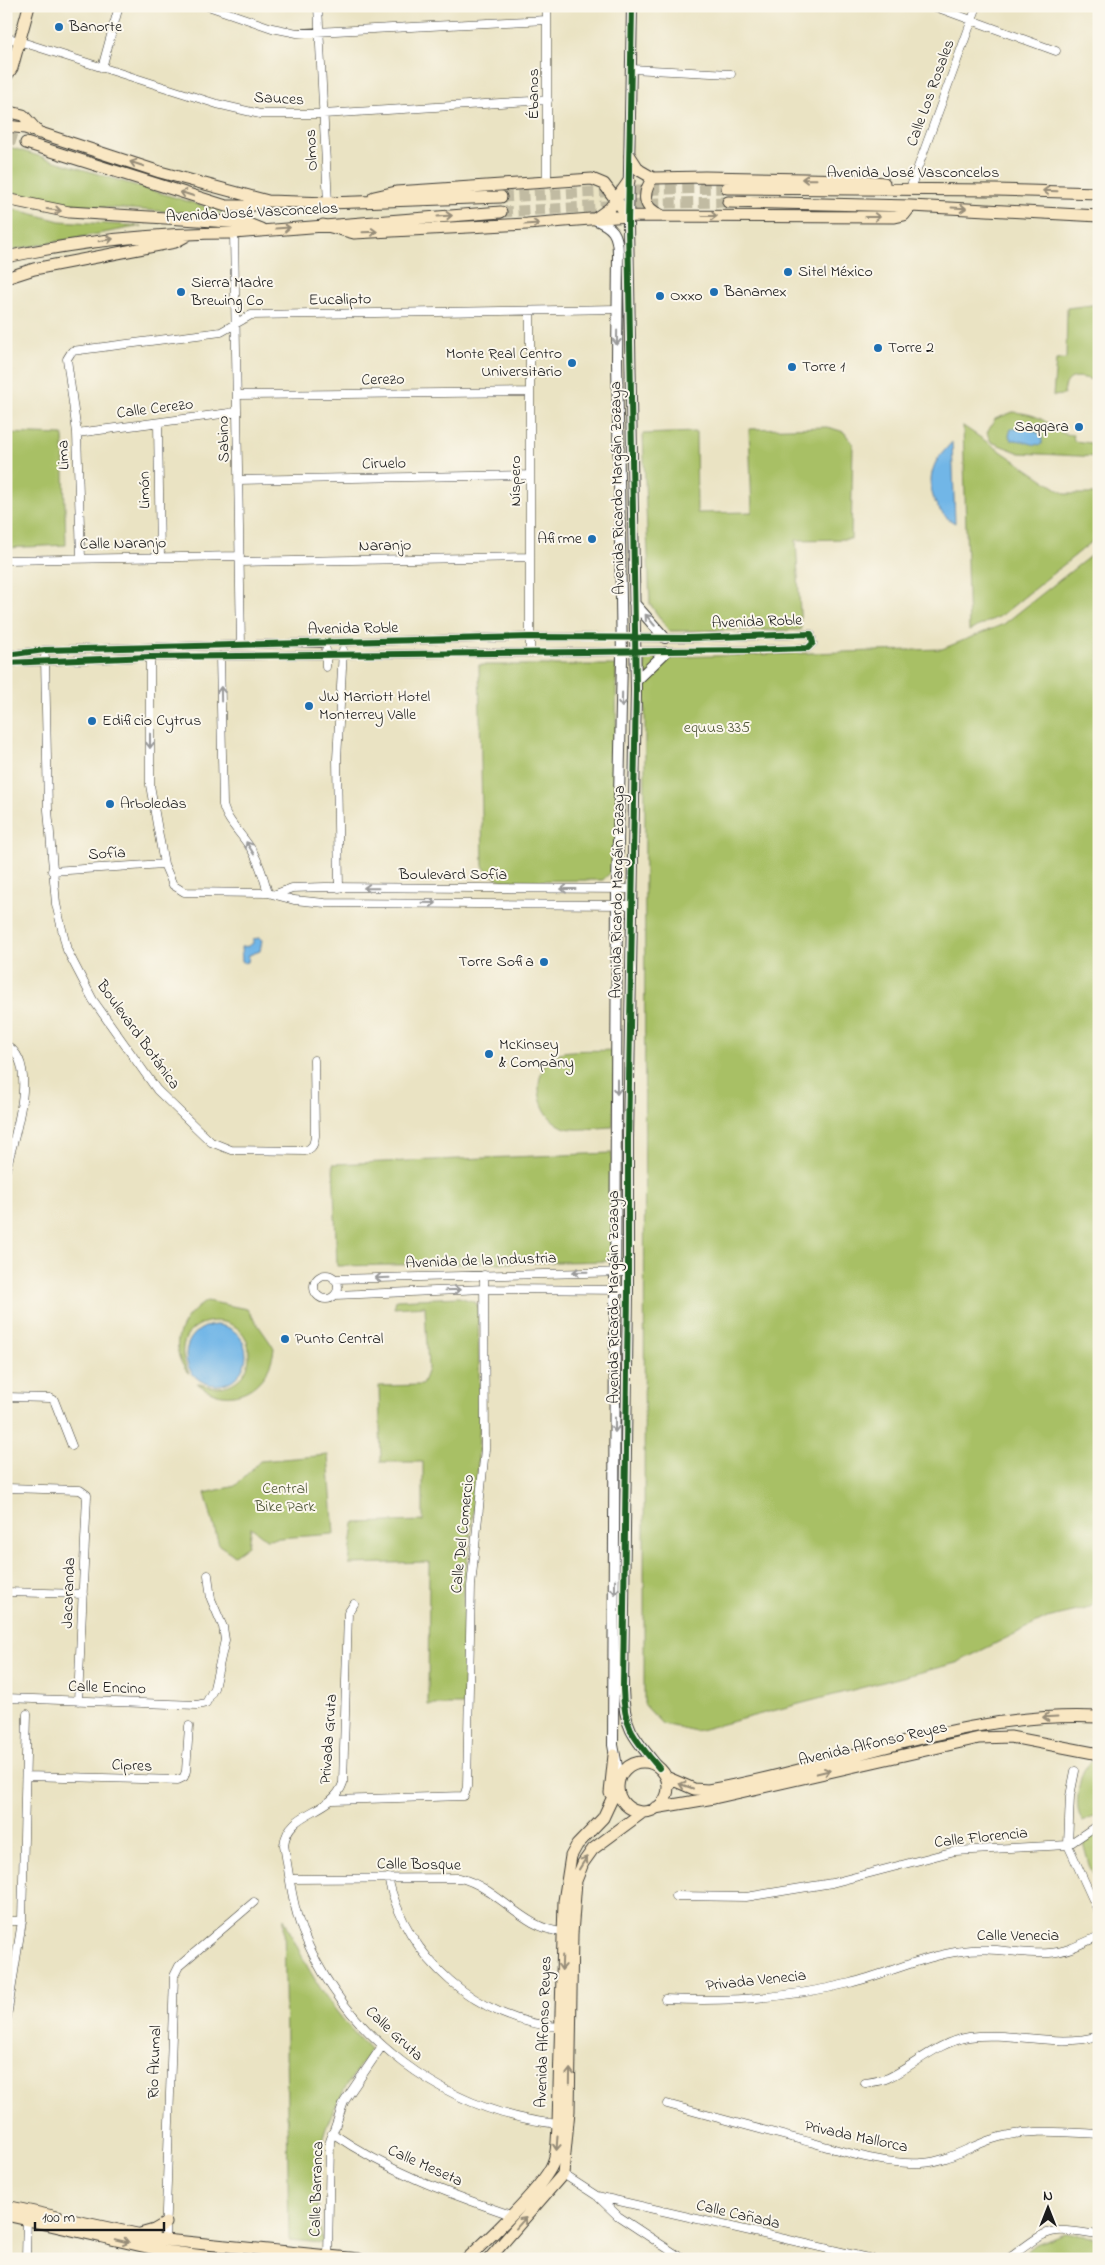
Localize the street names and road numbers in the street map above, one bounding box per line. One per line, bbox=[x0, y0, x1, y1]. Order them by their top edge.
street label: Calle Los Rosales bbox=[901, 36, 961, 150]
street label: Ébanos bbox=[522, 68, 546, 120]
street label: Sauces bbox=[253, 86, 305, 112]
street label: Olmos bbox=[299, 128, 325, 172]
street label: Avenida José Vasconcelos bbox=[827, 161, 999, 185]
street label: Avenida José Vasconcelos bbox=[165, 197, 339, 229]
street label: Eucalipto bbox=[309, 287, 371, 313]
street label: Cerezo bbox=[361, 368, 405, 392]
street label: Avenida Ricardo Margáin Zozaya bbox=[604, 381, 632, 595]
street label: Calle Cerezo bbox=[115, 392, 195, 426]
street label: Sabino bbox=[212, 416, 236, 462]
street label: Lima bbox=[51, 440, 77, 470]
street label: Ciruelo bbox=[362, 452, 406, 476]
street label: Níspero bbox=[504, 456, 528, 506]
street label: Limón bbox=[133, 471, 157, 509]
street label: Calle Naranjo bbox=[80, 531, 166, 557]
street label: Naranjo bbox=[359, 534, 411, 558]
street label: Avenida Roble bbox=[711, 608, 804, 636]
street label: Avenida Roble bbox=[308, 616, 399, 642]
street label: Avenida Ricardo Margáin Zozaya bbox=[604, 785, 632, 999]
street label: Sofía bbox=[88, 841, 126, 867]
street label: Boulevard Sofía bbox=[398, 863, 507, 887]
street label: Boulevard Botánica bbox=[90, 975, 186, 1095]
street label: Avenida Ricardo Margáin Zozaya bbox=[602, 1190, 626, 1404]
street label: Avenida de la Industria bbox=[405, 1246, 557, 1276]
street label: Calle Del Comercio bbox=[445, 1473, 481, 1595]
street label: Jacaranda bbox=[56, 1557, 82, 1629]
street label: Calle Encino bbox=[68, 1675, 146, 1701]
street label: Privada Gruta bbox=[314, 1693, 344, 1785]
street label: Avenida Alfonso Reyes bbox=[796, 1715, 950, 1773]
street label: Cipres bbox=[111, 1753, 153, 1779]
street label: Calle Florencia bbox=[933, 1821, 1029, 1855]
street label: Calle Bosque bbox=[377, 1852, 462, 1878]
street label: Calle Venecia bbox=[977, 1924, 1059, 1948]
street label: Avenida Alfonso Reyes bbox=[529, 1956, 559, 2108]
street label: Privada Venecia bbox=[705, 1964, 807, 1998]
street label: Calle Gruta bbox=[359, 2001, 429, 2067]
street label: Rio Akumal bbox=[142, 2024, 168, 2099]
street label: Privada Mallorca bbox=[802, 2114, 910, 2160]
street label: Calle Meseta bbox=[383, 2139, 467, 2193]
street label: Calle Barranca bbox=[303, 2141, 331, 2237]
street label: Calle Cañada bbox=[694, 2194, 782, 2236]

